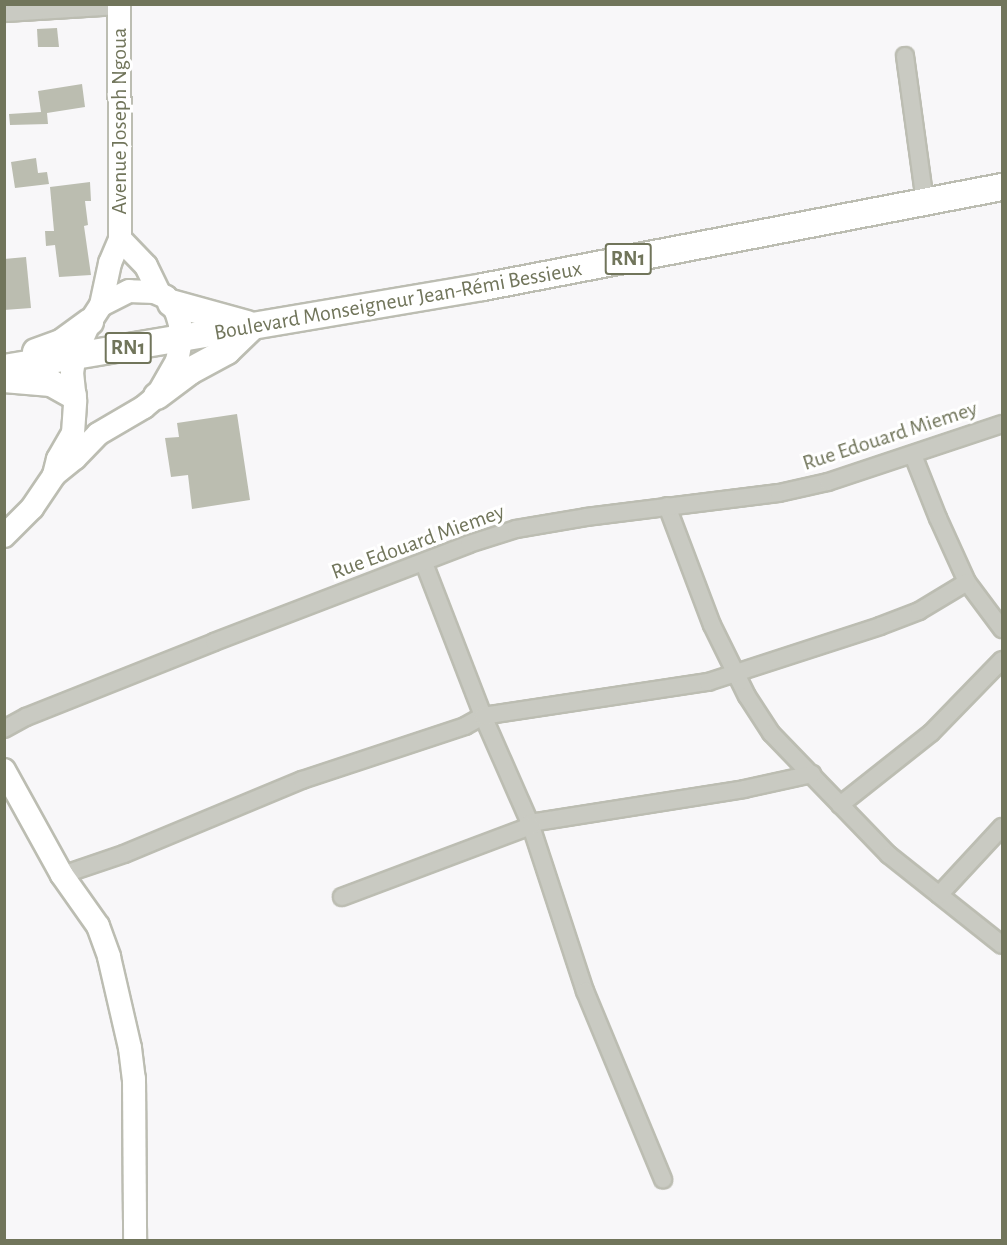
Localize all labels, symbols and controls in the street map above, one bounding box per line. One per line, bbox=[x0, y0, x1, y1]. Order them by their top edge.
street label: Avenue Joseph Ngoua bbox=[107, 28, 133, 214]
road number: RN1 bbox=[604, 241, 652, 277]
street label: Boulevard Monseigneur Jean-Rémi Bessieux bbox=[212, 256, 584, 346]
road number: RN1 bbox=[104, 330, 152, 366]
street label: Rue Edouard Miemey bbox=[799, 395, 981, 477]
street label: Rue Edouard Miemey bbox=[328, 498, 508, 586]

